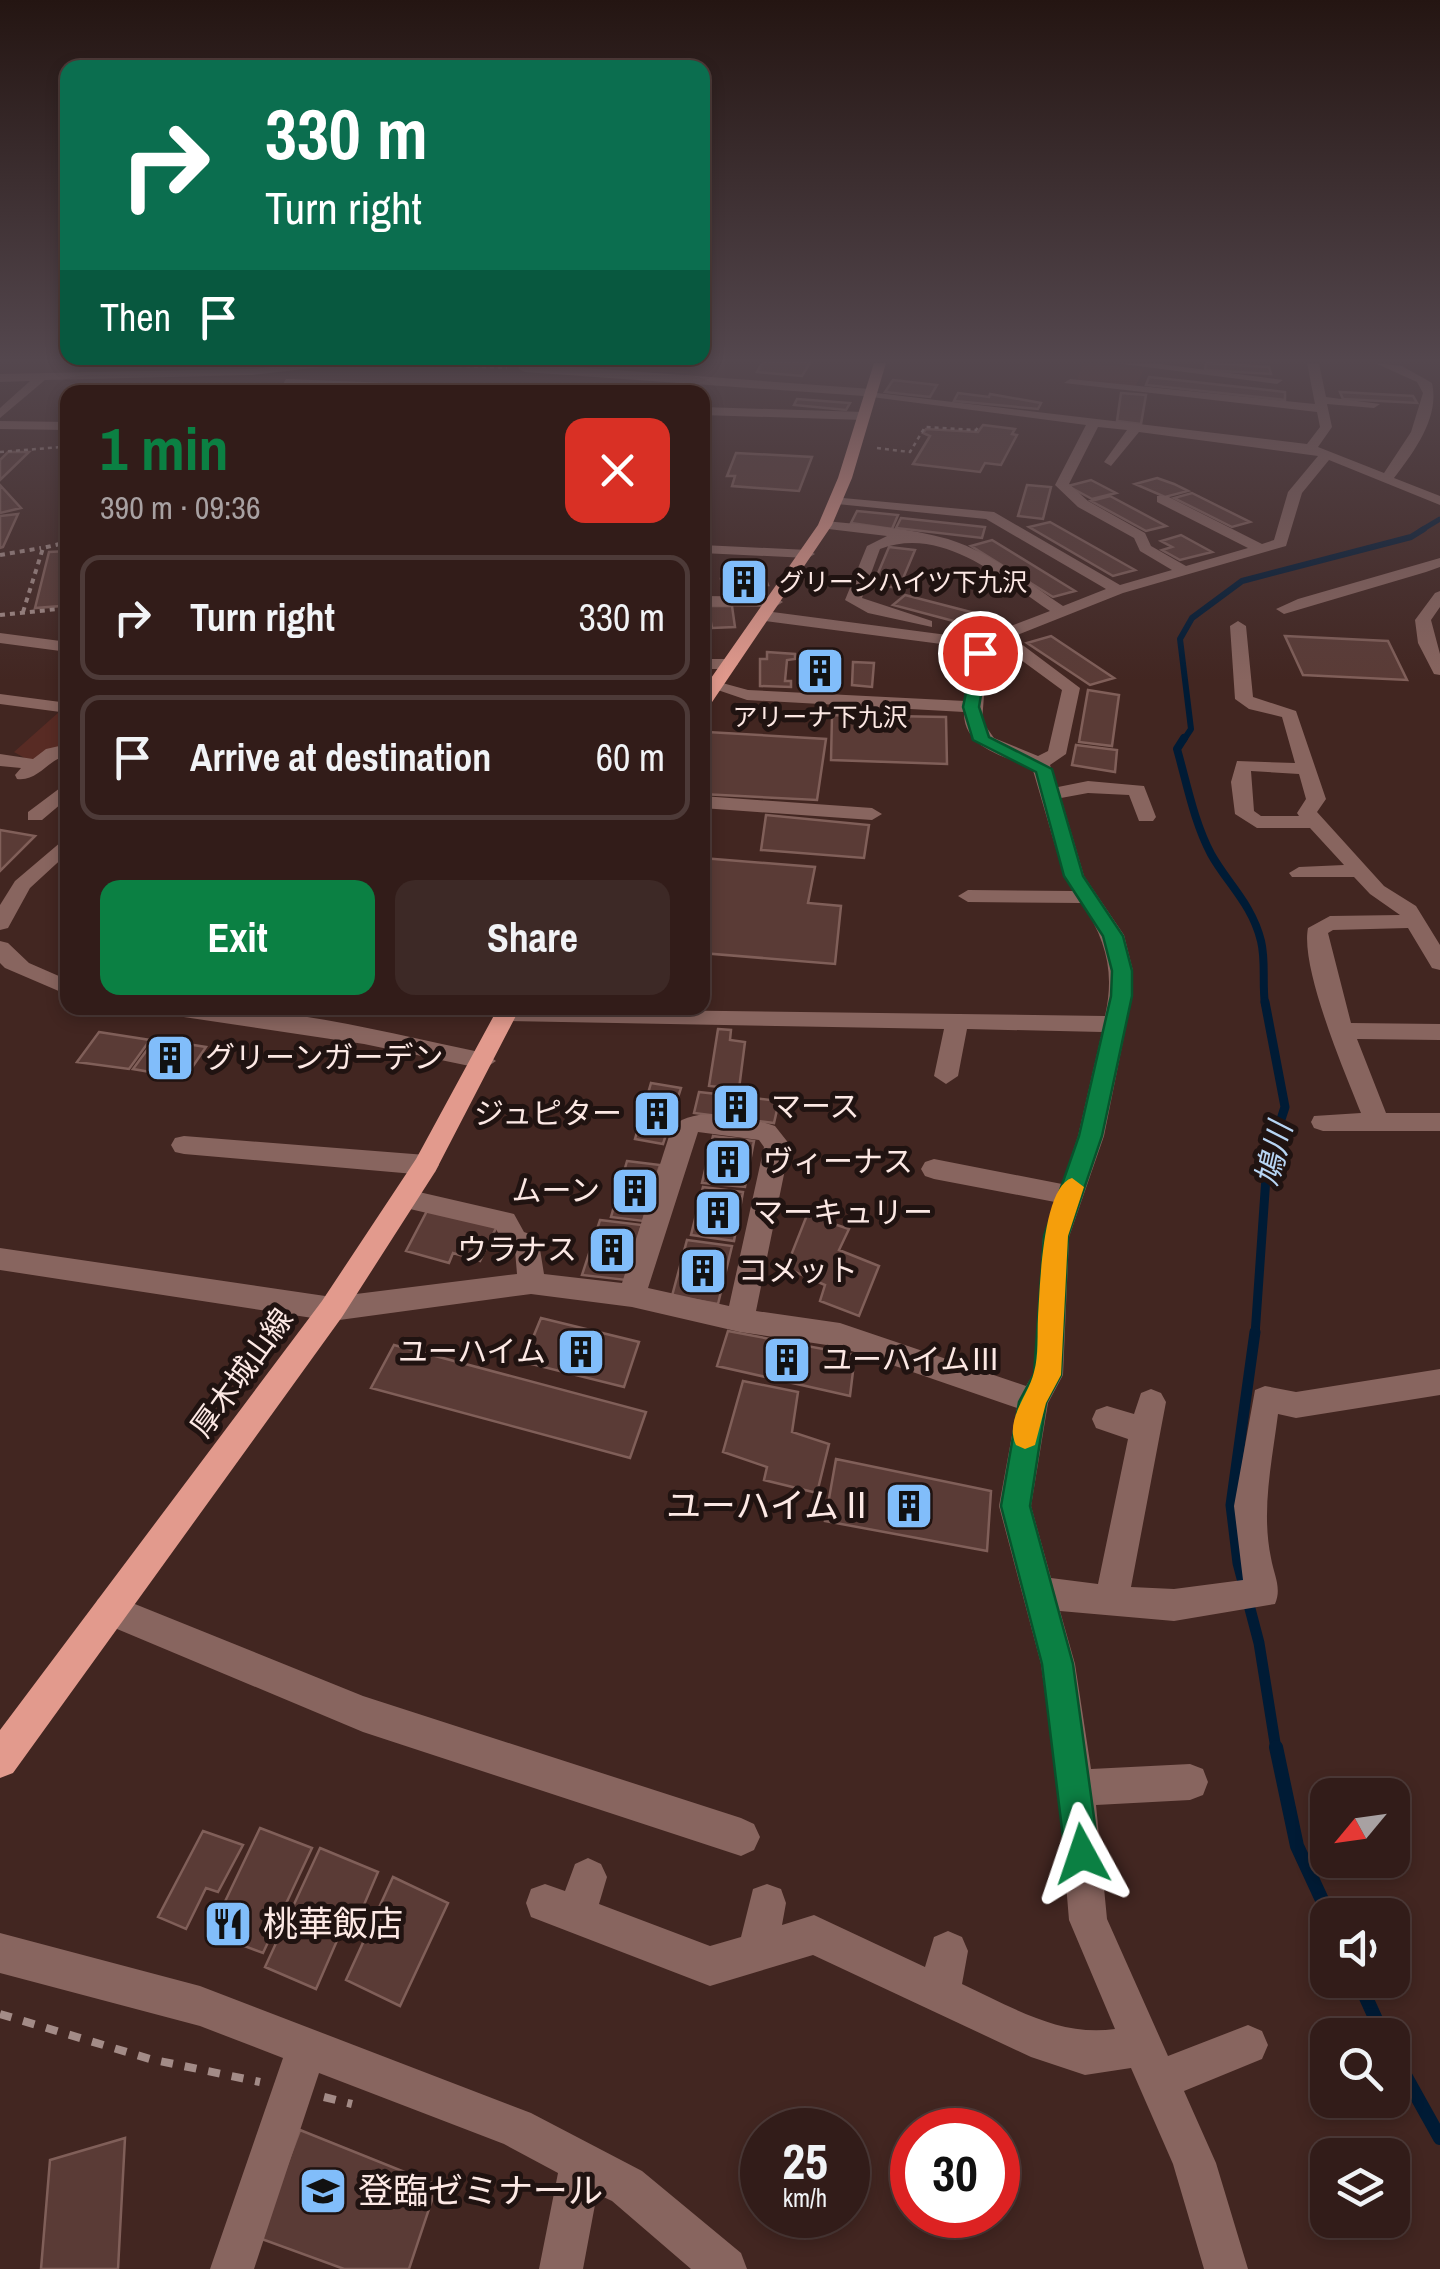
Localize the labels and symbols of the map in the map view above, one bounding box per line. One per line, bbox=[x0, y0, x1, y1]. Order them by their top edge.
building icon: グリーンハイツ下九沢 bbox=[718, 556, 770, 608]
place label: グリーンハイツ下九沢 bbox=[779, 565, 1027, 599]
pin bbox=[938, 611, 1023, 696]
building icon: アリーナ下九沢 bbox=[794, 645, 846, 697]
place label: アリーナ下九沢 bbox=[732, 700, 908, 734]
building icon: グリーンガーデン bbox=[144, 1032, 196, 1084]
place label: グリーンガーデン bbox=[205, 1037, 444, 1077]
building icon: マース bbox=[710, 1081, 762, 1133]
place label: マース bbox=[771, 1086, 860, 1126]
building icon: ジュピター bbox=[631, 1088, 683, 1140]
place label: ジュピター bbox=[474, 1093, 622, 1133]
water label: 鳩川 bbox=[1245, 1115, 1302, 1190]
building icon: ヴィーナス bbox=[702, 1136, 754, 1188]
place label: ヴィーナス bbox=[763, 1141, 913, 1181]
building icon: ムーン bbox=[609, 1165, 661, 1217]
place label: ムーン bbox=[512, 1170, 600, 1210]
building icon: マーキュリー bbox=[692, 1187, 744, 1239]
place label: マーキュリー bbox=[753, 1192, 933, 1232]
building icon: ウラナス bbox=[586, 1224, 638, 1276]
place label: ウラナス bbox=[457, 1229, 577, 1269]
building icon: コメット bbox=[677, 1245, 729, 1297]
place label: コメット bbox=[738, 1250, 858, 1290]
street label: 厚木城山線 bbox=[181, 1300, 301, 1445]
building icon: ユーハイム bbox=[555, 1326, 607, 1378]
place label: ユーハイム bbox=[398, 1331, 546, 1371]
building icon: ユーハイムⅢ bbox=[761, 1334, 813, 1386]
place label: ユーハイムⅢ bbox=[822, 1339, 1000, 1379]
building icon: ユーハイムⅡ bbox=[883, 1480, 935, 1532]
place label: ユーハイムⅡ bbox=[666, 1482, 874, 1529]
north arrow bbox=[1310, 1778, 1410, 1878]
position arrow bbox=[1030, 1802, 1134, 1906]
restaurant icon: 桃華飯店 bbox=[202, 1898, 254, 1950]
place label: 桃華飯店 bbox=[263, 1900, 403, 1947]
speed limit sign: 30 bbox=[890, 2108, 1020, 2238]
school or university icon: 登臨ゼミナール bbox=[297, 2165, 349, 2217]
place label: 登臨ゼミナール bbox=[358, 2167, 603, 2214]

